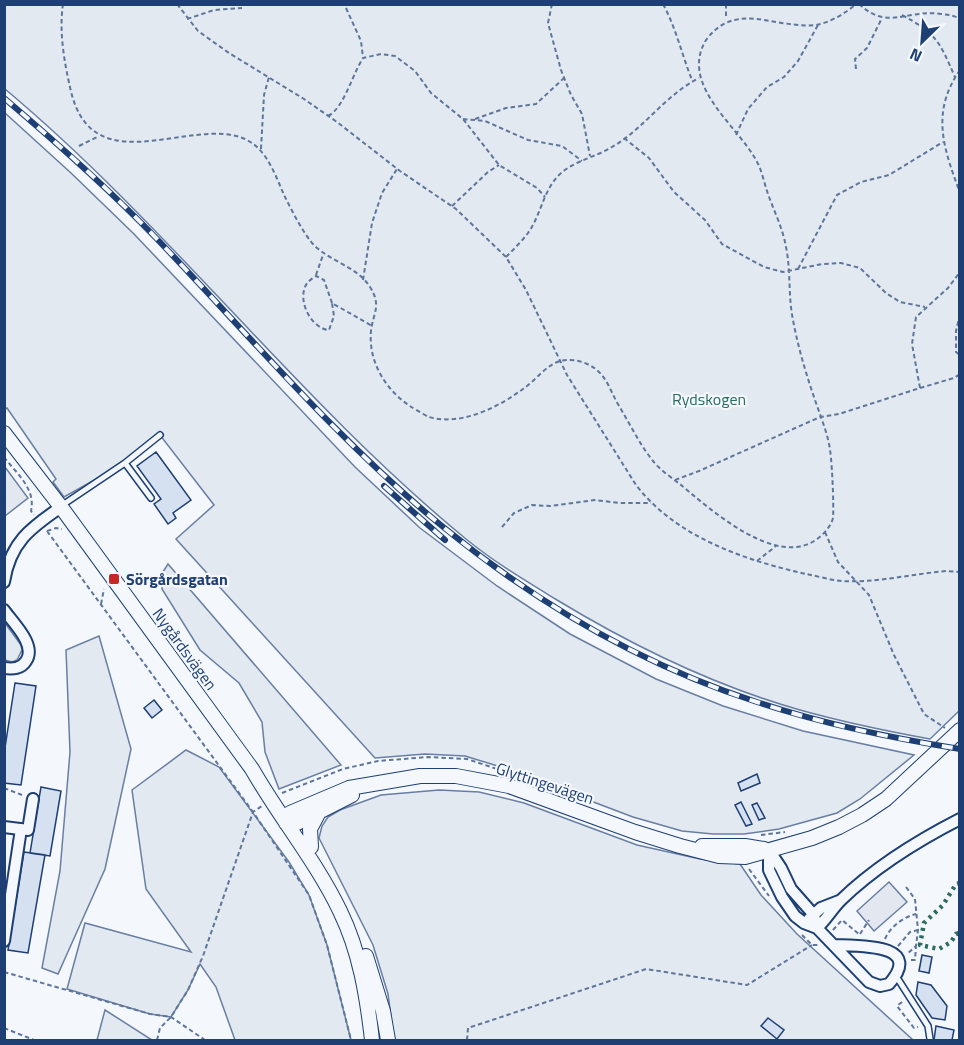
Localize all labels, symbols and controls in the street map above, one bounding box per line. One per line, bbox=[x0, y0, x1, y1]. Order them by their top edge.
north arrow bbox=[892, 12, 952, 72]
text: N bbox=[906, 42, 926, 69]
park label: Rydskogen bbox=[672, 387, 746, 411]
place label: Sörgårdsgatan bbox=[126, 567, 228, 591]
marker: Sörgårdsgatan bbox=[107, 572, 121, 586]
street label: Nygårdsvägen bbox=[147, 603, 223, 695]
street label: Glyttingevägen bbox=[493, 756, 597, 810]

